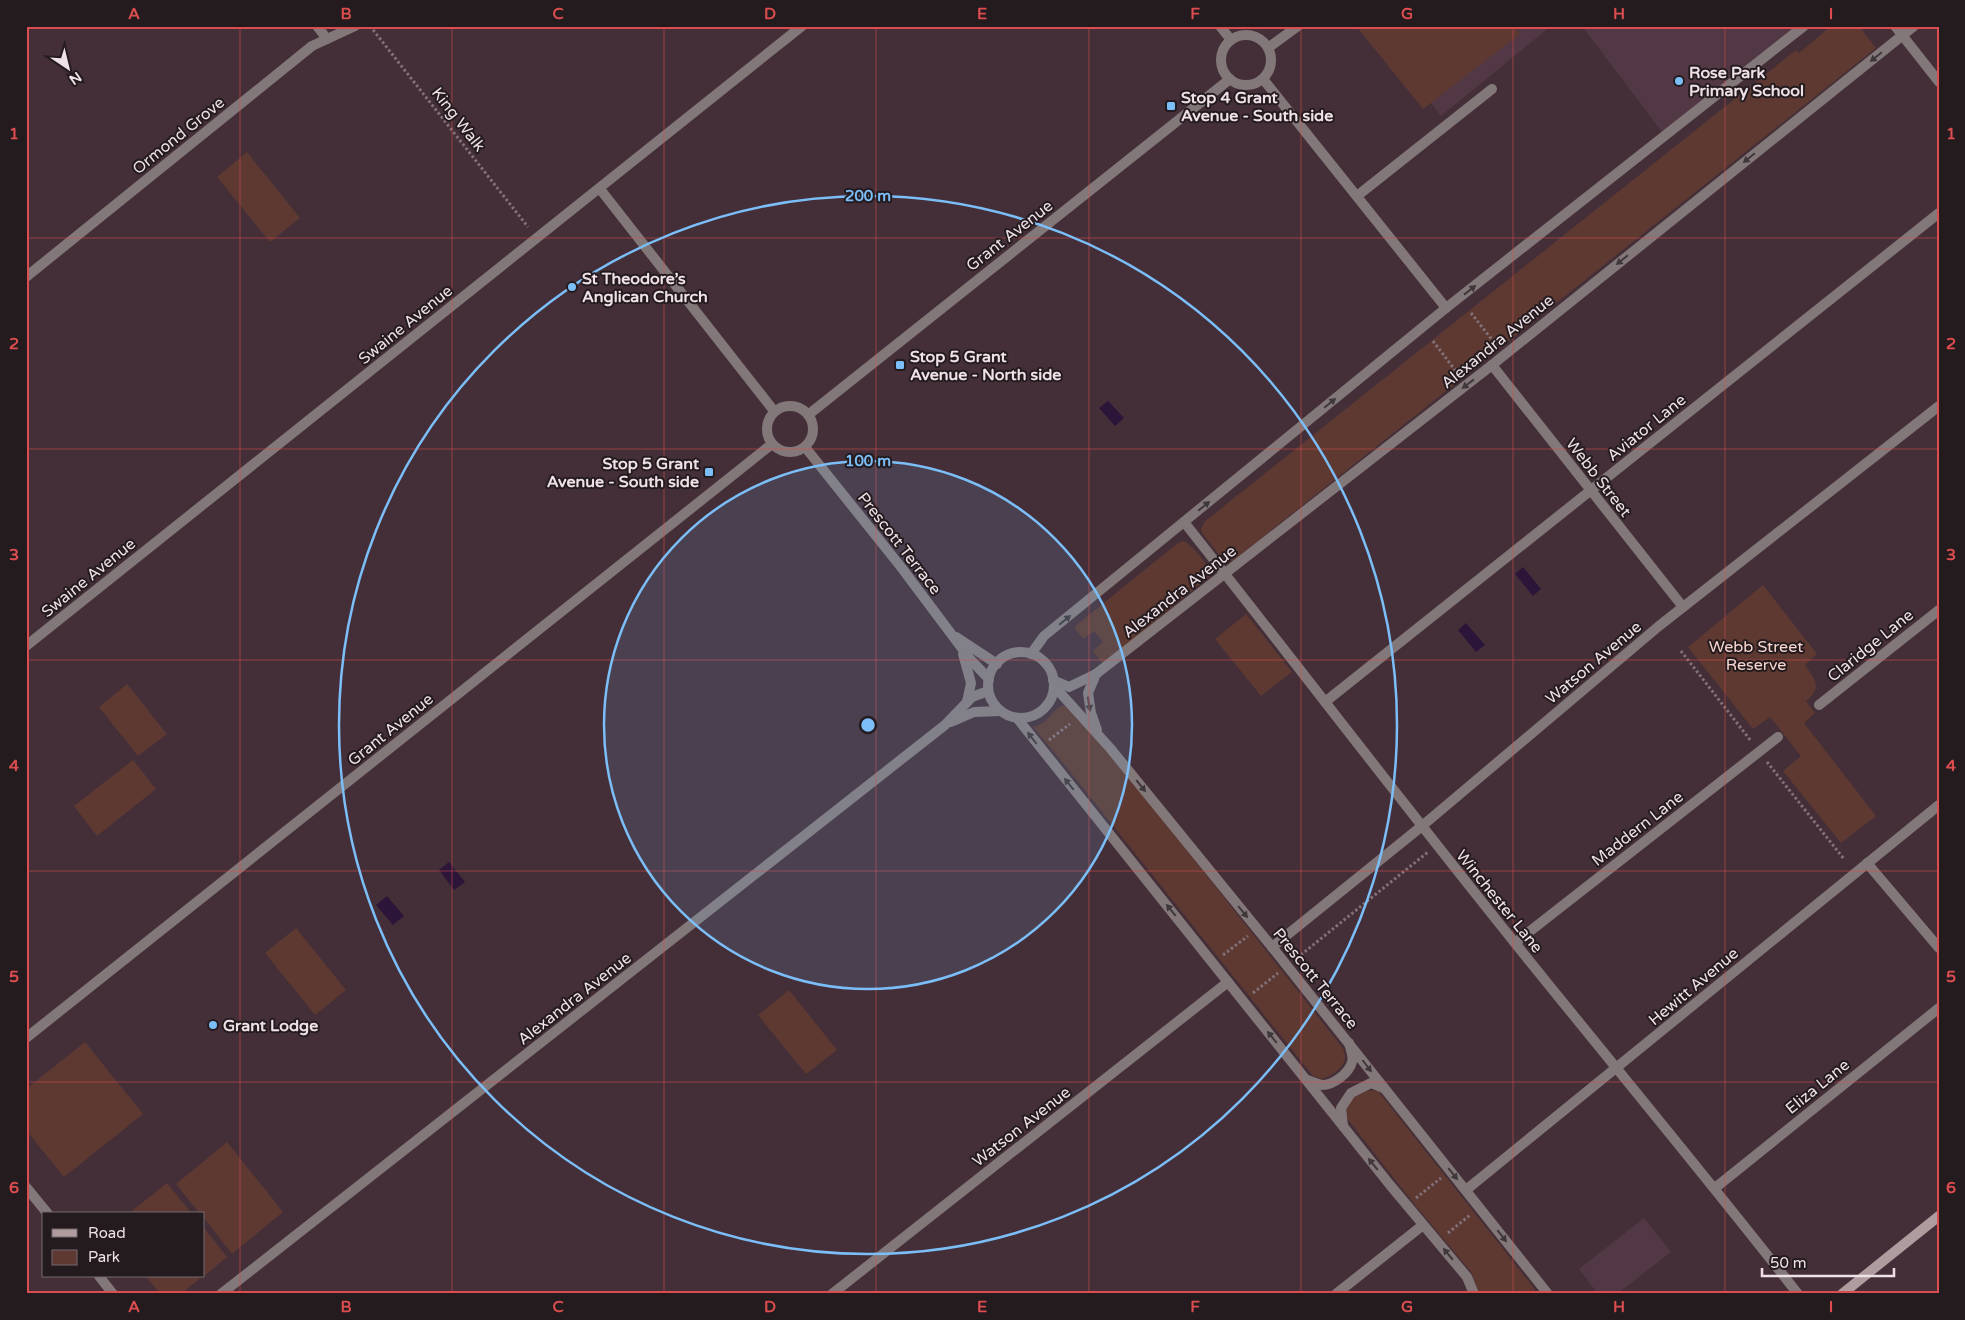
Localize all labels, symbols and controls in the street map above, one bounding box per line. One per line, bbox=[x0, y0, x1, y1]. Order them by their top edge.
text: A bbox=[128, 4, 140, 24]
text: B bbox=[340, 4, 352, 24]
text: C bbox=[552, 4, 564, 24]
text: D bbox=[764, 4, 776, 24]
text: E bbox=[977, 4, 987, 24]
text: F bbox=[1190, 4, 1200, 24]
text: G bbox=[1401, 4, 1413, 24]
text: H bbox=[1613, 4, 1625, 24]
text: I bbox=[1829, 4, 1833, 24]
north arrow bbox=[42, 42, 92, 92]
one-way arrow bbox=[1870, 51, 1883, 62]
place label: Rose Park Primary School bbox=[1689, 63, 1804, 101]
text: N bbox=[66, 68, 85, 88]
marker: Rose Park Primary School bbox=[1673, 75, 1685, 87]
street label: King Walk bbox=[427, 84, 490, 156]
place label: Stop 4 Grant Avenue - South side bbox=[1181, 88, 1333, 126]
street label: Ormond Grove bbox=[129, 93, 229, 179]
marker: Stop 4 Grant Avenue - South side bbox=[1165, 100, 1177, 112]
text: 1 bbox=[9, 124, 19, 144]
text: 1 bbox=[1946, 124, 1956, 144]
one-way arrow bbox=[1743, 153, 1756, 164]
text: 200 m bbox=[845, 187, 891, 205]
street label: Grant Avenue bbox=[962, 196, 1057, 276]
one-way arrow bbox=[1616, 255, 1629, 266]
place label: St Theodore’s Anglican Church bbox=[582, 269, 708, 307]
street label: Swaine Avenue bbox=[355, 281, 457, 369]
marker: St Theodore’s Anglican Church bbox=[566, 281, 578, 293]
one-way arrow bbox=[1463, 284, 1476, 295]
street label: Alexandra Avenue bbox=[1437, 290, 1558, 393]
text: 2 bbox=[9, 334, 19, 354]
text: 2 bbox=[1946, 334, 1956, 354]
place label: Stop 5 Grant Avenue - North side bbox=[910, 347, 1061, 385]
marker: Stop 5 Grant Avenue - North side bbox=[894, 359, 906, 371]
one-way arrow bbox=[1462, 378, 1475, 389]
street label: Aviator Lane bbox=[1603, 390, 1690, 466]
one-way arrow bbox=[1323, 397, 1336, 408]
street label: Webb Street bbox=[1561, 434, 1635, 521]
text: 100 m bbox=[845, 452, 891, 470]
place label: Stop 5 Grant Avenue - South side bbox=[547, 454, 700, 492]
marker: Stop 5 Grant Avenue - South side bbox=[703, 466, 715, 478]
street label: Prescott Terrace bbox=[853, 488, 945, 599]
one-way arrow bbox=[1198, 500, 1211, 511]
street label: Swaine Avenue bbox=[38, 534, 140, 622]
street label: Alexandra Avenue bbox=[1119, 541, 1240, 642]
text: 3 bbox=[9, 545, 19, 565]
text: 3 bbox=[1946, 545, 1956, 565]
street label: Claridge Lane bbox=[1824, 605, 1918, 686]
one-way arrow bbox=[1058, 614, 1071, 625]
street label: Watson Avenue bbox=[1542, 617, 1646, 709]
park label: Webb Street Reserve bbox=[1709, 637, 1803, 675]
street label: Grant Avenue bbox=[344, 689, 437, 770]
one-way arrow bbox=[1086, 696, 1094, 712]
centre of rings bbox=[859, 716, 877, 734]
one-way arrow bbox=[1027, 731, 1037, 745]
text: 4 bbox=[9, 756, 19, 776]
text: 4 bbox=[1946, 756, 1956, 776]
one-way arrow bbox=[1063, 777, 1074, 790]
one-way arrow bbox=[1135, 779, 1146, 792]
street label: Maddern Lane bbox=[1588, 787, 1687, 871]
street label: Winchester Lane bbox=[1451, 846, 1547, 957]
one-way arrow bbox=[1165, 904, 1176, 917]
one-way arrow bbox=[1238, 905, 1249, 918]
street label: Prescott Terrace bbox=[1268, 924, 1362, 1033]
street label: Hewitt Avenue bbox=[1645, 943, 1743, 1030]
street label: Alexandra Avenue bbox=[514, 948, 635, 1049]
text: 5 bbox=[9, 967, 19, 987]
text: 5 bbox=[1946, 967, 1956, 987]
place label: Grant Lodge bbox=[223, 1016, 318, 1036]
marker: Grant Lodge bbox=[207, 1019, 219, 1031]
one-way arrow bbox=[1267, 1031, 1278, 1044]
street label: Eliza Lane bbox=[1782, 1055, 1854, 1119]
one-way arrow bbox=[1362, 1059, 1372, 1073]
street label: Watson Avenue bbox=[969, 1082, 1075, 1171]
one-way arrow bbox=[1368, 1158, 1379, 1171]
one-way arrow bbox=[1447, 1168, 1459, 1180]
text: 6 bbox=[9, 1178, 19, 1198]
text: 6 bbox=[1946, 1178, 1956, 1198]
legend bbox=[42, 1212, 205, 1278]
text: Road bbox=[88, 1224, 126, 1242]
one-way arrow bbox=[1497, 1229, 1508, 1242]
scale bar bbox=[1762, 1245, 1895, 1277]
one-way arrow bbox=[1442, 1247, 1453, 1260]
text: Park bbox=[88, 1248, 120, 1266]
text: 50 m bbox=[1770, 1254, 1807, 1272]
text: A bbox=[128, 1297, 140, 1317]
text: B bbox=[340, 1297, 352, 1317]
text: C bbox=[552, 1297, 564, 1317]
text: D bbox=[764, 1297, 776, 1317]
text: E bbox=[977, 1297, 987, 1317]
text: F bbox=[1190, 1297, 1200, 1317]
text: G bbox=[1401, 1297, 1413, 1317]
text: H bbox=[1613, 1297, 1625, 1317]
text: I bbox=[1829, 1297, 1833, 1317]

